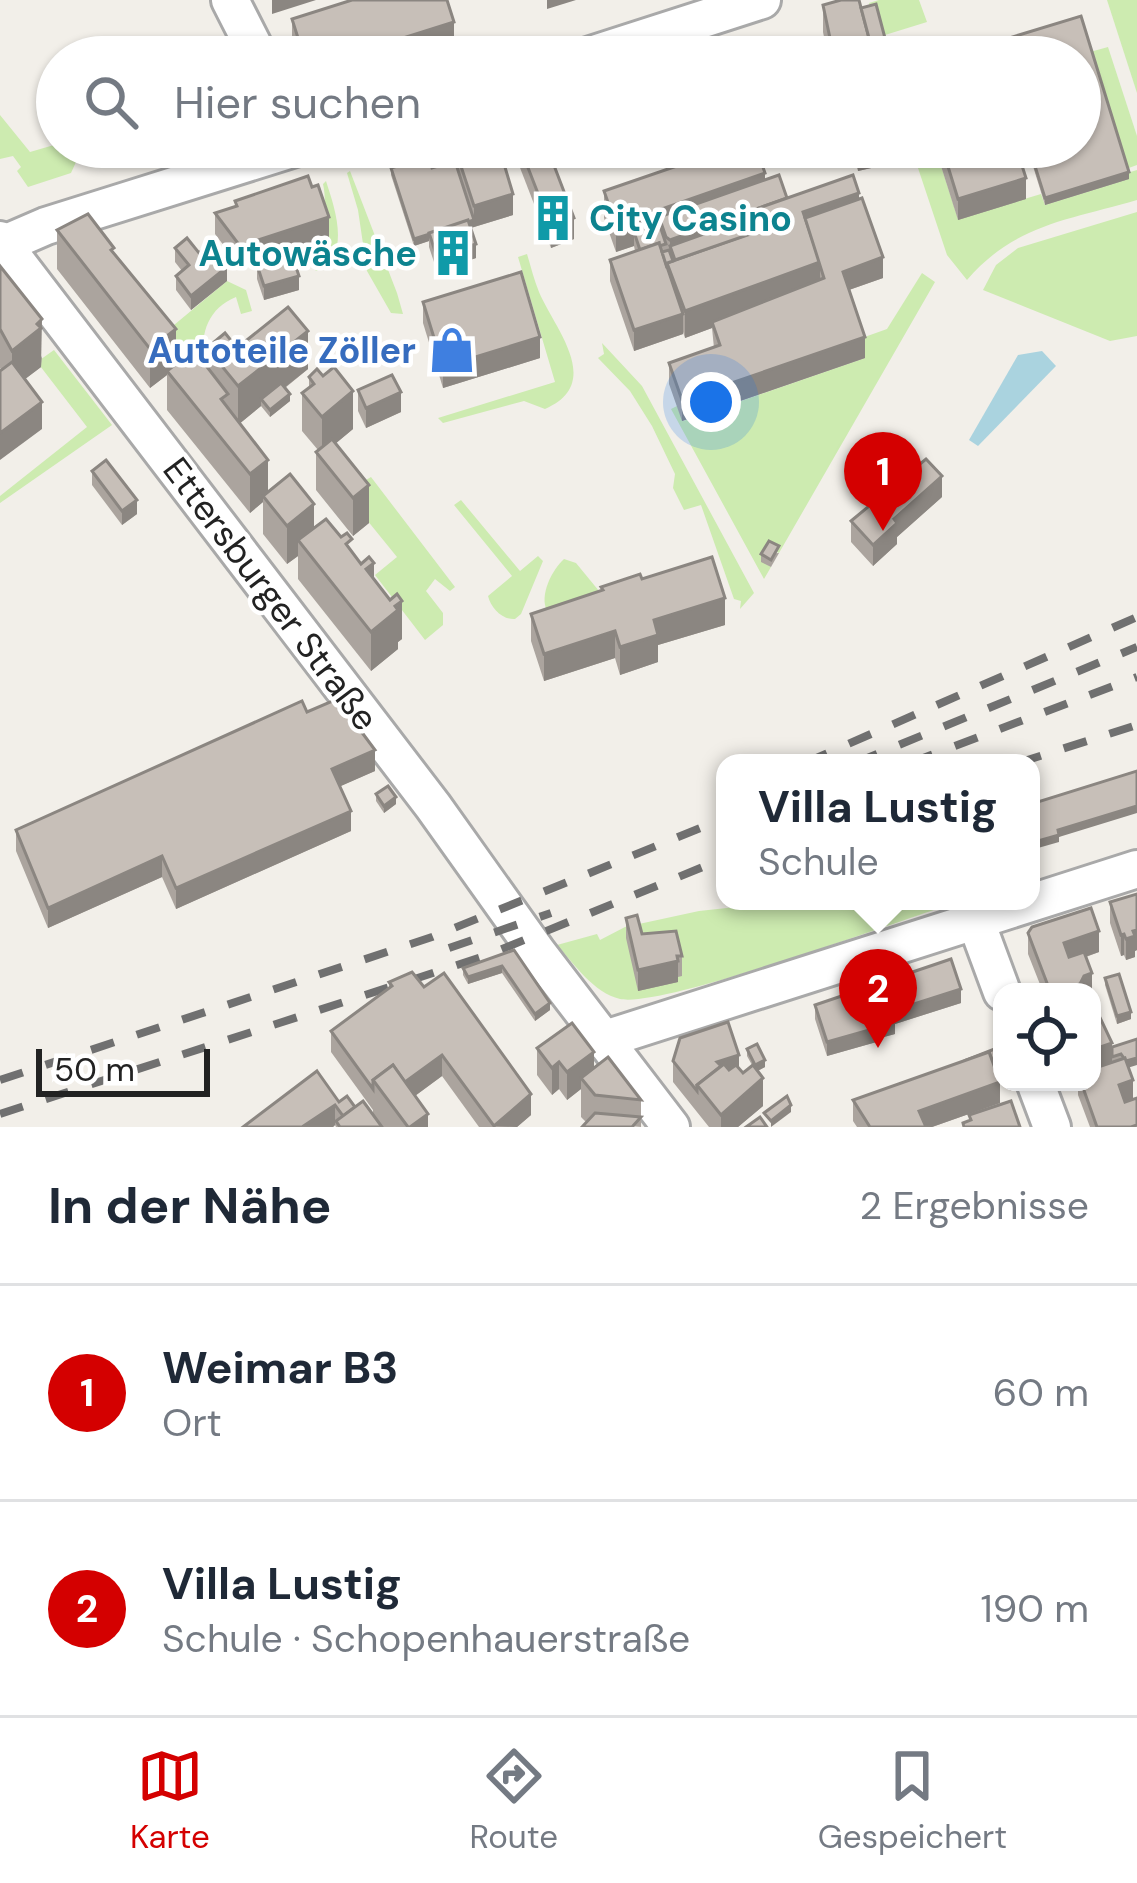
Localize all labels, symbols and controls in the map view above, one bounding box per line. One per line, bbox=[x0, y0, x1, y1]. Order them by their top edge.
search box bbox=[36, 36, 1101, 168]
icon: search bbox=[78, 69, 144, 135]
text: Hier suchen bbox=[174, 73, 421, 132]
building icon: City Casino bbox=[528, 193, 578, 243]
place label: City Casino bbox=[589, 195, 792, 242]
building icon: Autowäsche bbox=[428, 228, 478, 278]
place label: Autowäsche bbox=[199, 230, 417, 277]
shop icon: Autoteile Zöller bbox=[427, 325, 477, 375]
place label: Autoteile Zöller bbox=[148, 327, 416, 374]
your location bbox=[681, 372, 741, 432]
pin: 1 bbox=[844, 432, 922, 531]
street label: Ettersburger Straße bbox=[153, 448, 389, 740]
popup bbox=[716, 754, 1040, 910]
text: Villa Lustig bbox=[758, 777, 998, 836]
text: Schule bbox=[758, 836, 879, 887]
pin: 2 bbox=[839, 949, 917, 1048]
map controls bbox=[993, 983, 1101, 1091]
button: locate bbox=[993, 983, 1101, 1091]
scale bar bbox=[36, 1043, 210, 1096]
text: 50 m bbox=[54, 1048, 135, 1091]
text: In der Nähe bbox=[48, 1172, 332, 1239]
text: 2 Ergebnisse bbox=[860, 1180, 1089, 1231]
text: Weimar B3 bbox=[162, 1338, 398, 1397]
text: 1 bbox=[80, 1367, 94, 1418]
text: 60 m bbox=[993, 1367, 1089, 1418]
text: Ort bbox=[162, 1397, 222, 1448]
text: Villa Lustig bbox=[162, 1554, 402, 1613]
text: 2 bbox=[76, 1583, 98, 1634]
text: 190 m bbox=[981, 1583, 1089, 1634]
text: Schule · Schopenhauerstraße bbox=[162, 1613, 690, 1664]
tab: Karte bbox=[130, 1743, 210, 1858]
tab: Route bbox=[470, 1743, 558, 1858]
tab: Gespeichert bbox=[818, 1743, 1007, 1858]

